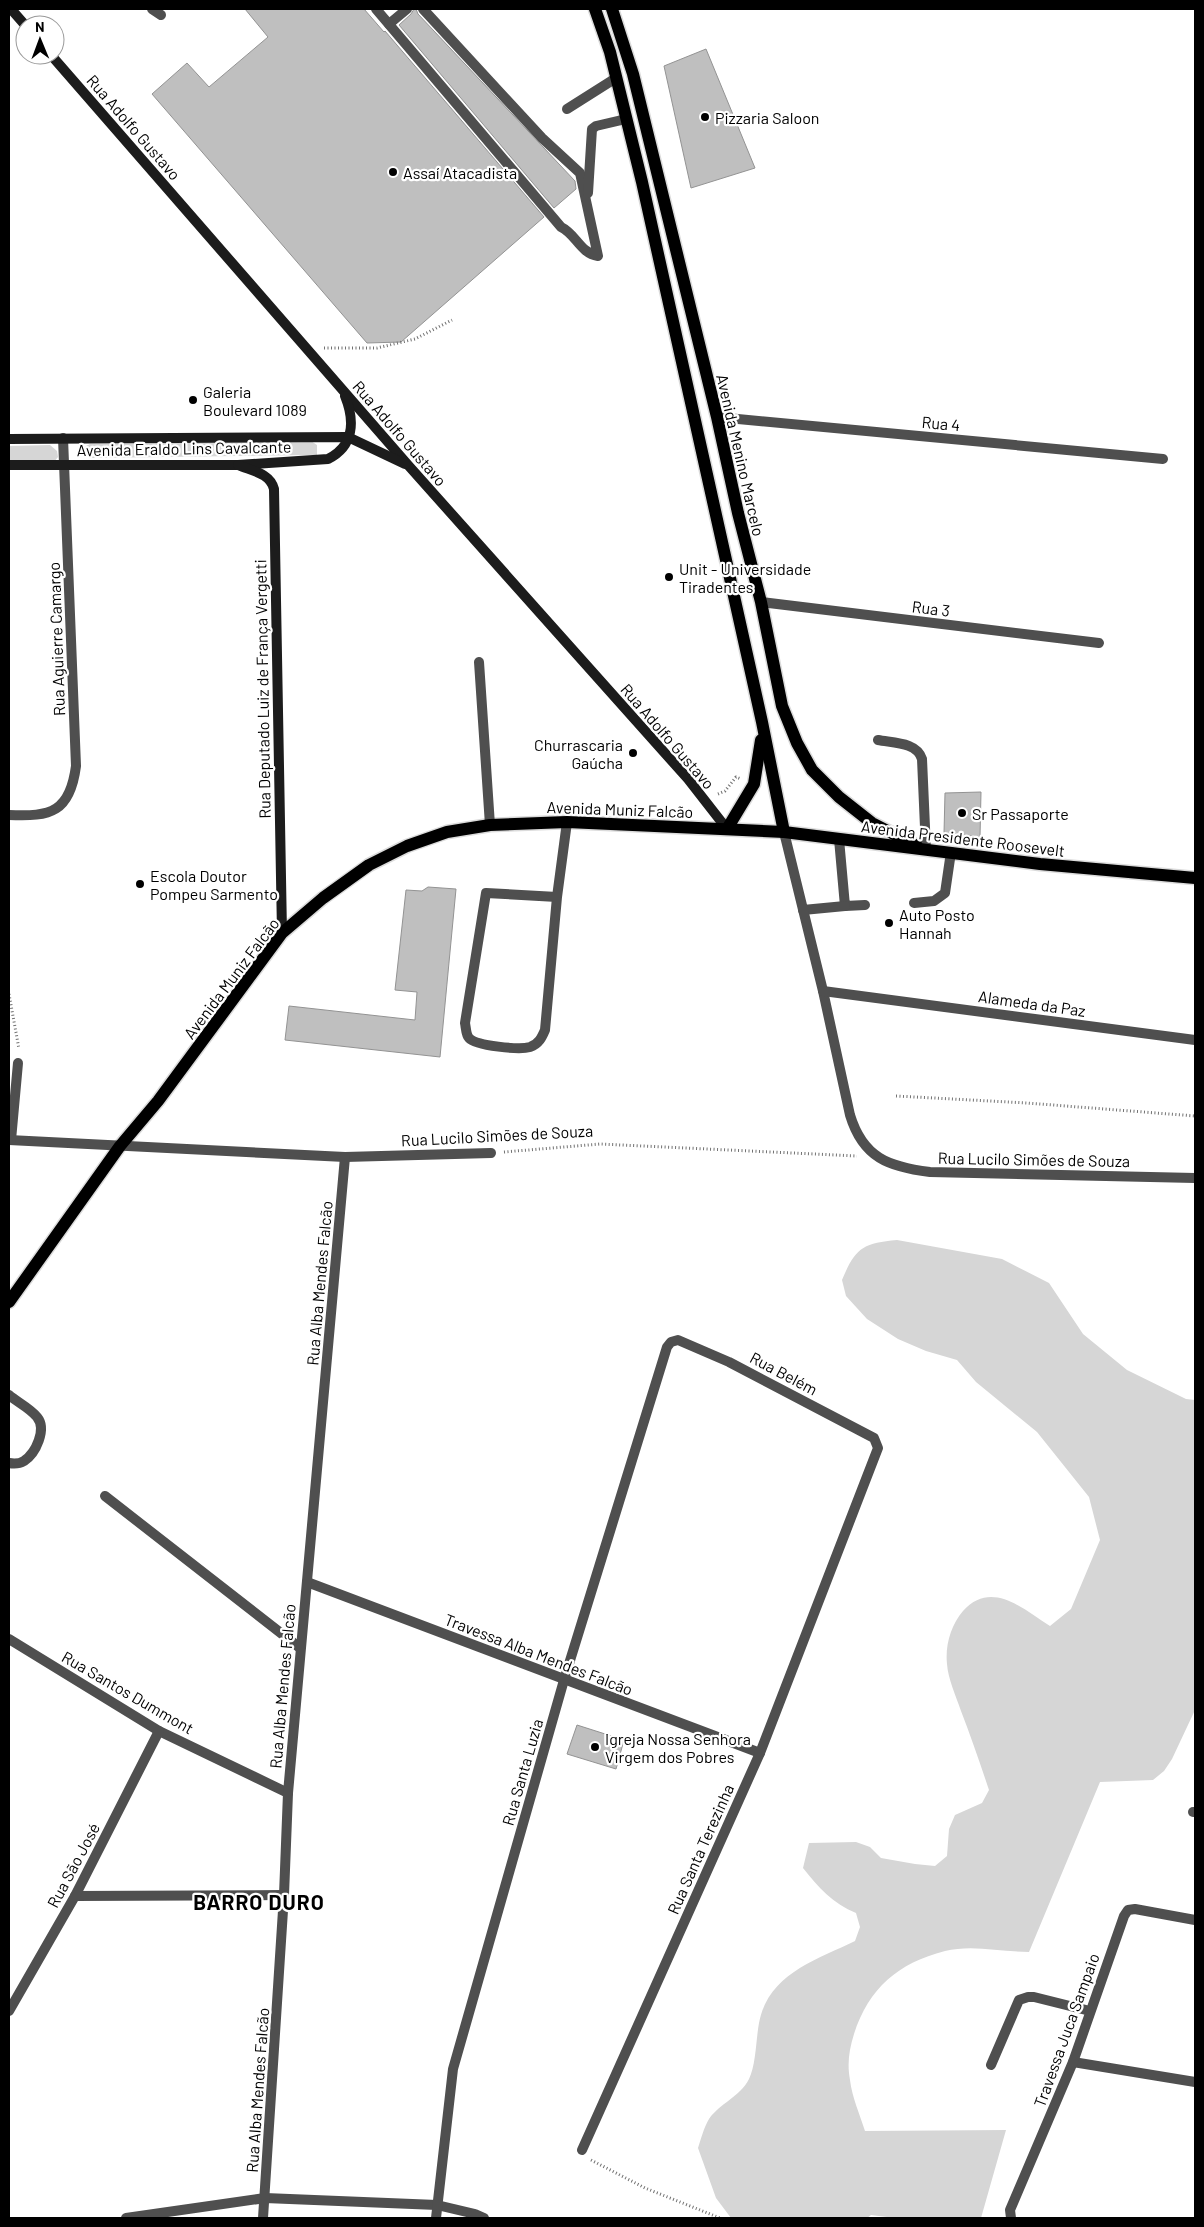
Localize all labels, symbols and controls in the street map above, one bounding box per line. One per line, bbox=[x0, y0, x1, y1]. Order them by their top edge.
north arrow bbox=[15, 15, 65, 65]
text: N bbox=[35, 18, 45, 35]
street label: Rua Adolfo Gustavo bbox=[83, 70, 185, 184]
place label: Pizzaria Saloon bbox=[715, 108, 819, 127]
marker: Pizzaria Saloon bbox=[699, 111, 711, 123]
place label: Assaí Atacadista bbox=[403, 163, 517, 182]
marker: Assaí Atacadista bbox=[387, 166, 399, 178]
street label: Avenida Menino Marcelo bbox=[713, 372, 769, 538]
street label: Rua Adolfo Gustavo bbox=[349, 376, 451, 490]
place label: Galeria Boulevard 1089 bbox=[203, 382, 307, 419]
marker: Galeria Boulevard 1089 bbox=[187, 394, 199, 406]
street label: Rua 4 bbox=[921, 412, 961, 434]
street label: Avenida Eraldo Lins Cavalcante bbox=[76, 437, 292, 459]
street label: Rua Deputado Luiz de França Vergetti bbox=[250, 559, 274, 819]
place label: Unit - Universidade Tiradentes bbox=[679, 559, 811, 596]
street label: Rua Aguierre Camargo bbox=[44, 562, 68, 716]
marker: Unit - Universidade Tiradentes bbox=[663, 571, 675, 583]
street label: Rua 3 bbox=[911, 596, 951, 620]
street label: Rua Adolfo Gustavo bbox=[617, 679, 719, 793]
place label: Churrascaria Gaúcha bbox=[534, 735, 623, 772]
marker: Churrascaria Gaúcha bbox=[627, 747, 639, 759]
street label: Avenida Muniz Falcão bbox=[546, 797, 694, 821]
place label: Sr Passaporte bbox=[972, 804, 1069, 823]
marker: Sr Passaporte bbox=[956, 807, 968, 819]
street label: Avenida Presidente Roosevelt bbox=[860, 816, 1066, 860]
place label: Escola Doutor Pompeu Sarmento bbox=[150, 866, 278, 903]
marker: Escola Doutor Pompeu Sarmento bbox=[134, 878, 146, 890]
place label: Auto Posto Hannah bbox=[899, 905, 975, 942]
street label: Avenida Muniz Falcão bbox=[179, 914, 283, 1042]
marker: Auto Posto Hannah bbox=[883, 917, 895, 929]
street label: Alameda da Paz bbox=[977, 986, 1087, 1020]
street label: Rua Lucilo Simões de Souza bbox=[401, 1120, 593, 1150]
street label: Rua Lucilo Simões de Souza bbox=[938, 1148, 1130, 1170]
street label: Rua Alba Mendes Falcão bbox=[302, 1200, 336, 1366]
street label: Rua Belém bbox=[747, 1347, 821, 1399]
street label: Rua Alba Mendes Falcão bbox=[265, 1603, 299, 1769]
street label: Travessa Alba Mendes Falcão bbox=[442, 1609, 636, 1699]
street label: Rua Santos Dummont bbox=[59, 1647, 197, 1737]
street label: Rua Santa Luzia bbox=[498, 1716, 546, 1828]
place label: Igreja Nossa Senhora Virgem dos Pobres bbox=[605, 1729, 751, 1766]
marker: Igreja Nossa Senhora Virgem dos Pobres bbox=[589, 1741, 601, 1753]
street label: Rua Santa Terezinha bbox=[663, 1781, 737, 1917]
street label: Rua São José bbox=[43, 1819, 103, 1911]
district label: BARRO DURO bbox=[193, 1889, 325, 1914]
street label: Travessa Juca Sampaio bbox=[1029, 1950, 1103, 2110]
street label: Rua Alba Mendes Falcão bbox=[242, 2007, 272, 2173]

